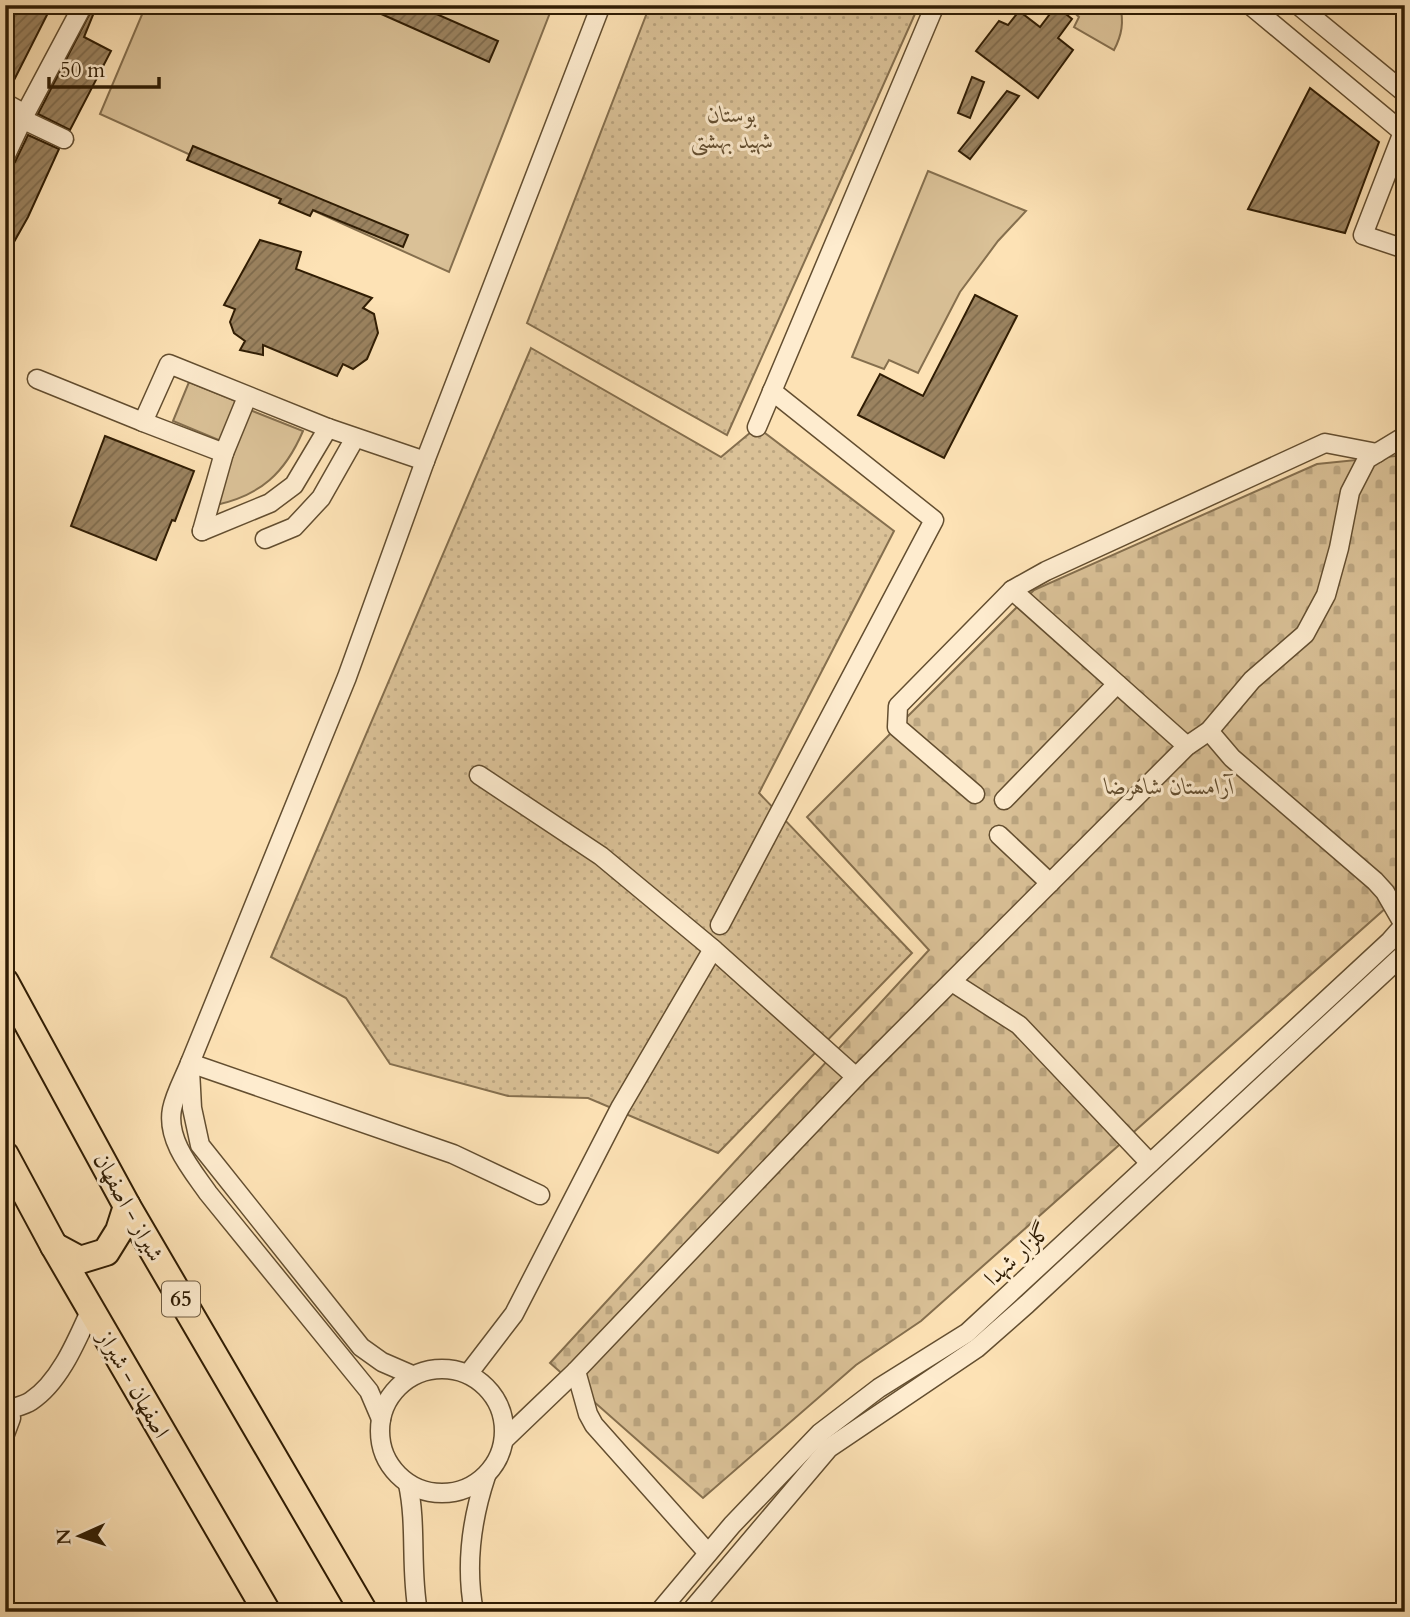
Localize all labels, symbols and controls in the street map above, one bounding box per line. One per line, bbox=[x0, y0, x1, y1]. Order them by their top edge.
scale bar bbox=[49, 46, 159, 90]
text: 50 m bbox=[60, 56, 105, 85]
park label: بوستان شهید بهشتی bbox=[690, 99, 774, 156]
park label: آرامستان شاهرضا bbox=[1103, 771, 1235, 802]
street label: شیراز - اصفهان bbox=[86, 1147, 171, 1267]
street label: گلزار شهدا bbox=[977, 1216, 1057, 1293]
road number: 65 bbox=[162, 1282, 200, 1316]
street label: اصفهان - شیراز bbox=[89, 1323, 177, 1444]
north arrow bbox=[46, 1502, 116, 1572]
text: N bbox=[51, 1527, 77, 1546]

